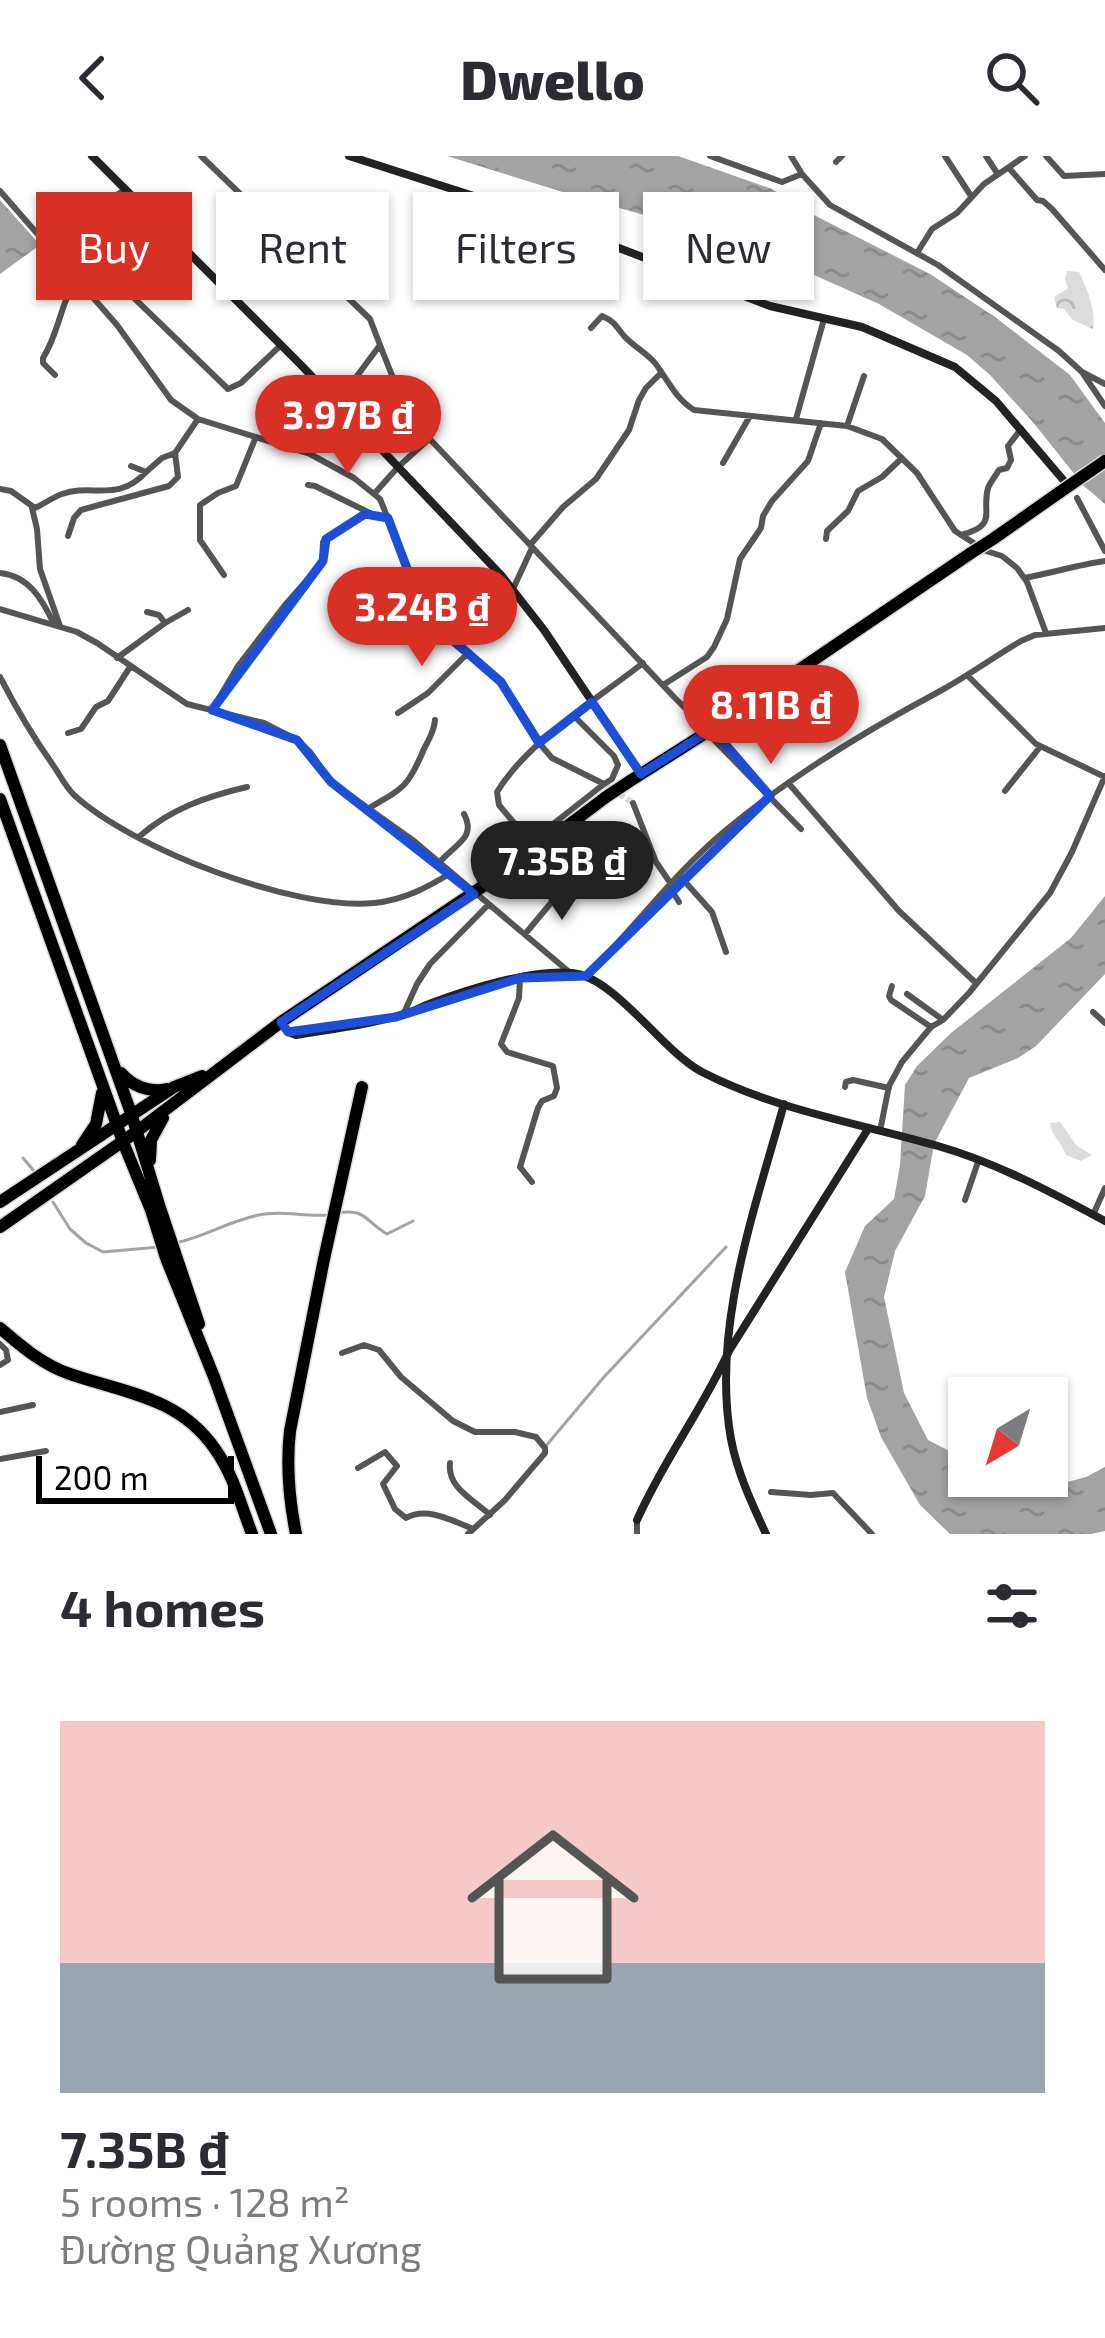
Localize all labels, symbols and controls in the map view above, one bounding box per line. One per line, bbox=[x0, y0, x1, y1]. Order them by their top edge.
icon: back bbox=[60, 45, 126, 111]
icon: search bbox=[979, 45, 1045, 111]
text: Dwello bbox=[460, 46, 645, 111]
chip: Buy bbox=[36, 192, 192, 300]
chip: Rent bbox=[216, 192, 389, 300]
chip: Filters bbox=[413, 192, 619, 300]
chip: New bbox=[643, 192, 814, 300]
pin: 3.97B ₫ bbox=[237, 375, 459, 477]
text: 3.97B ₫ bbox=[282, 390, 414, 437]
pin: 3.24B ₫ bbox=[311, 567, 533, 669]
text: 3.24B ₫ bbox=[354, 582, 490, 629]
pin: 8.11B ₫ bbox=[660, 665, 882, 767]
text: 8.11B ₫ bbox=[710, 680, 832, 727]
pin: 7.35B ₫ bbox=[451, 821, 673, 923]
text: 7.35B ₫ bbox=[498, 836, 626, 883]
north arrow bbox=[948, 1377, 1068, 1497]
map controls bbox=[948, 1377, 1068, 1497]
scale bar bbox=[36, 1450, 234, 1503]
text: 200 m bbox=[54, 1457, 149, 1497]
icon: filters bbox=[979, 1573, 1045, 1639]
text: 4 homes bbox=[60, 1576, 265, 1637]
icon: home bbox=[445, 1799, 661, 2015]
text: 7.35B ₫ bbox=[60, 2117, 228, 2178]
text: 5 rooms · 128 m² bbox=[60, 2178, 350, 2225]
text: Đường Quảng Xương bbox=[60, 2225, 422, 2272]

